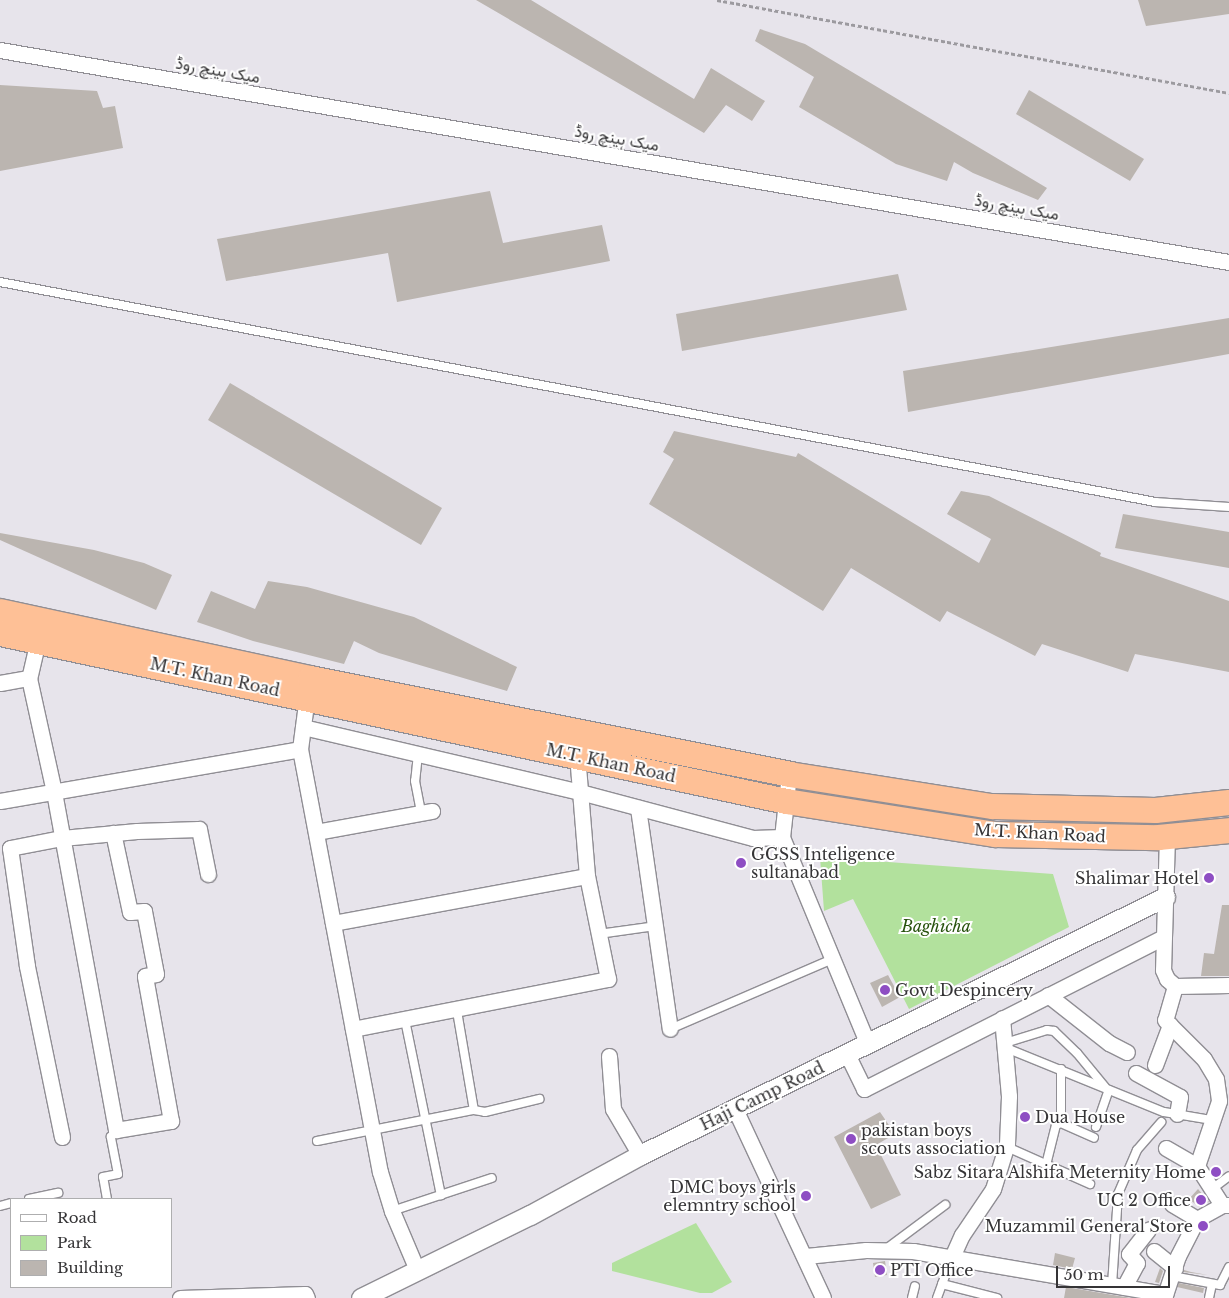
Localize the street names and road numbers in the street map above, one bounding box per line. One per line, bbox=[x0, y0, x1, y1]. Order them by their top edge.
street label: میک ہینچ روڈ bbox=[174, 53, 262, 87]
street label: میک ہینچ روڈ bbox=[573, 121, 661, 155]
street label: میک ہینچ روڈ bbox=[973, 190, 1061, 224]
street label: M.T. Khan Road bbox=[148, 654, 282, 700]
street label: M.T. Khan Road bbox=[544, 740, 678, 786]
street label: M.T. Khan Road bbox=[974, 820, 1106, 846]
street label: Haji Camp Road bbox=[697, 1058, 827, 1134]

